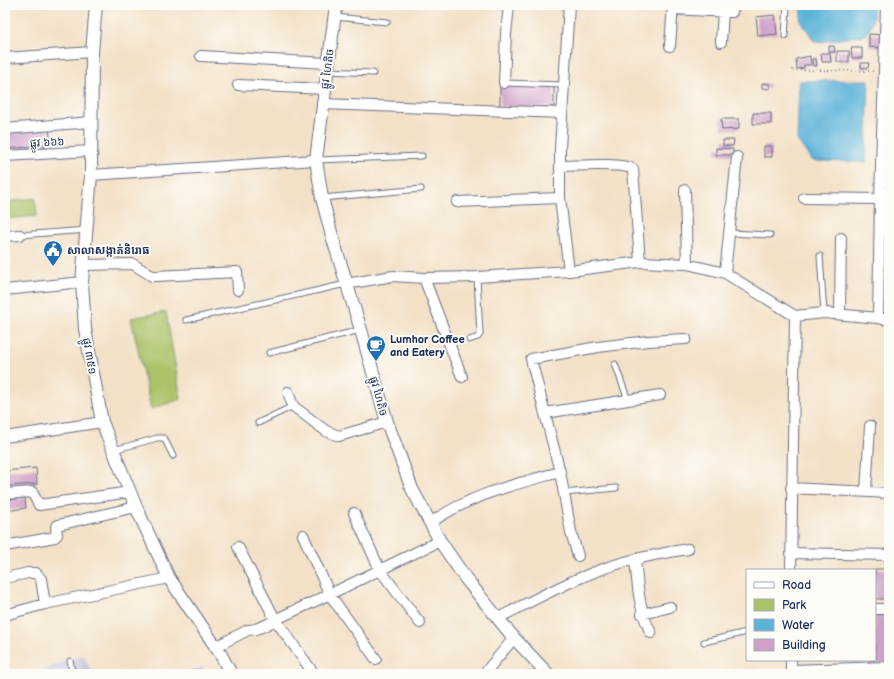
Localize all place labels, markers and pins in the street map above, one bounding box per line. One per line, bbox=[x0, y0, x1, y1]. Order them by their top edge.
public building icon: សាលាសង្កាត់និរោធ bbox=[42, 239, 64, 267]
place label: សាលាសង្កាត់និរោធ bbox=[67, 243, 150, 257]
place label: Lumhor Coffee and Eatery bbox=[390, 333, 465, 359]
cafe icon: Lumhor Coffee and Eatery bbox=[365, 334, 387, 362]

